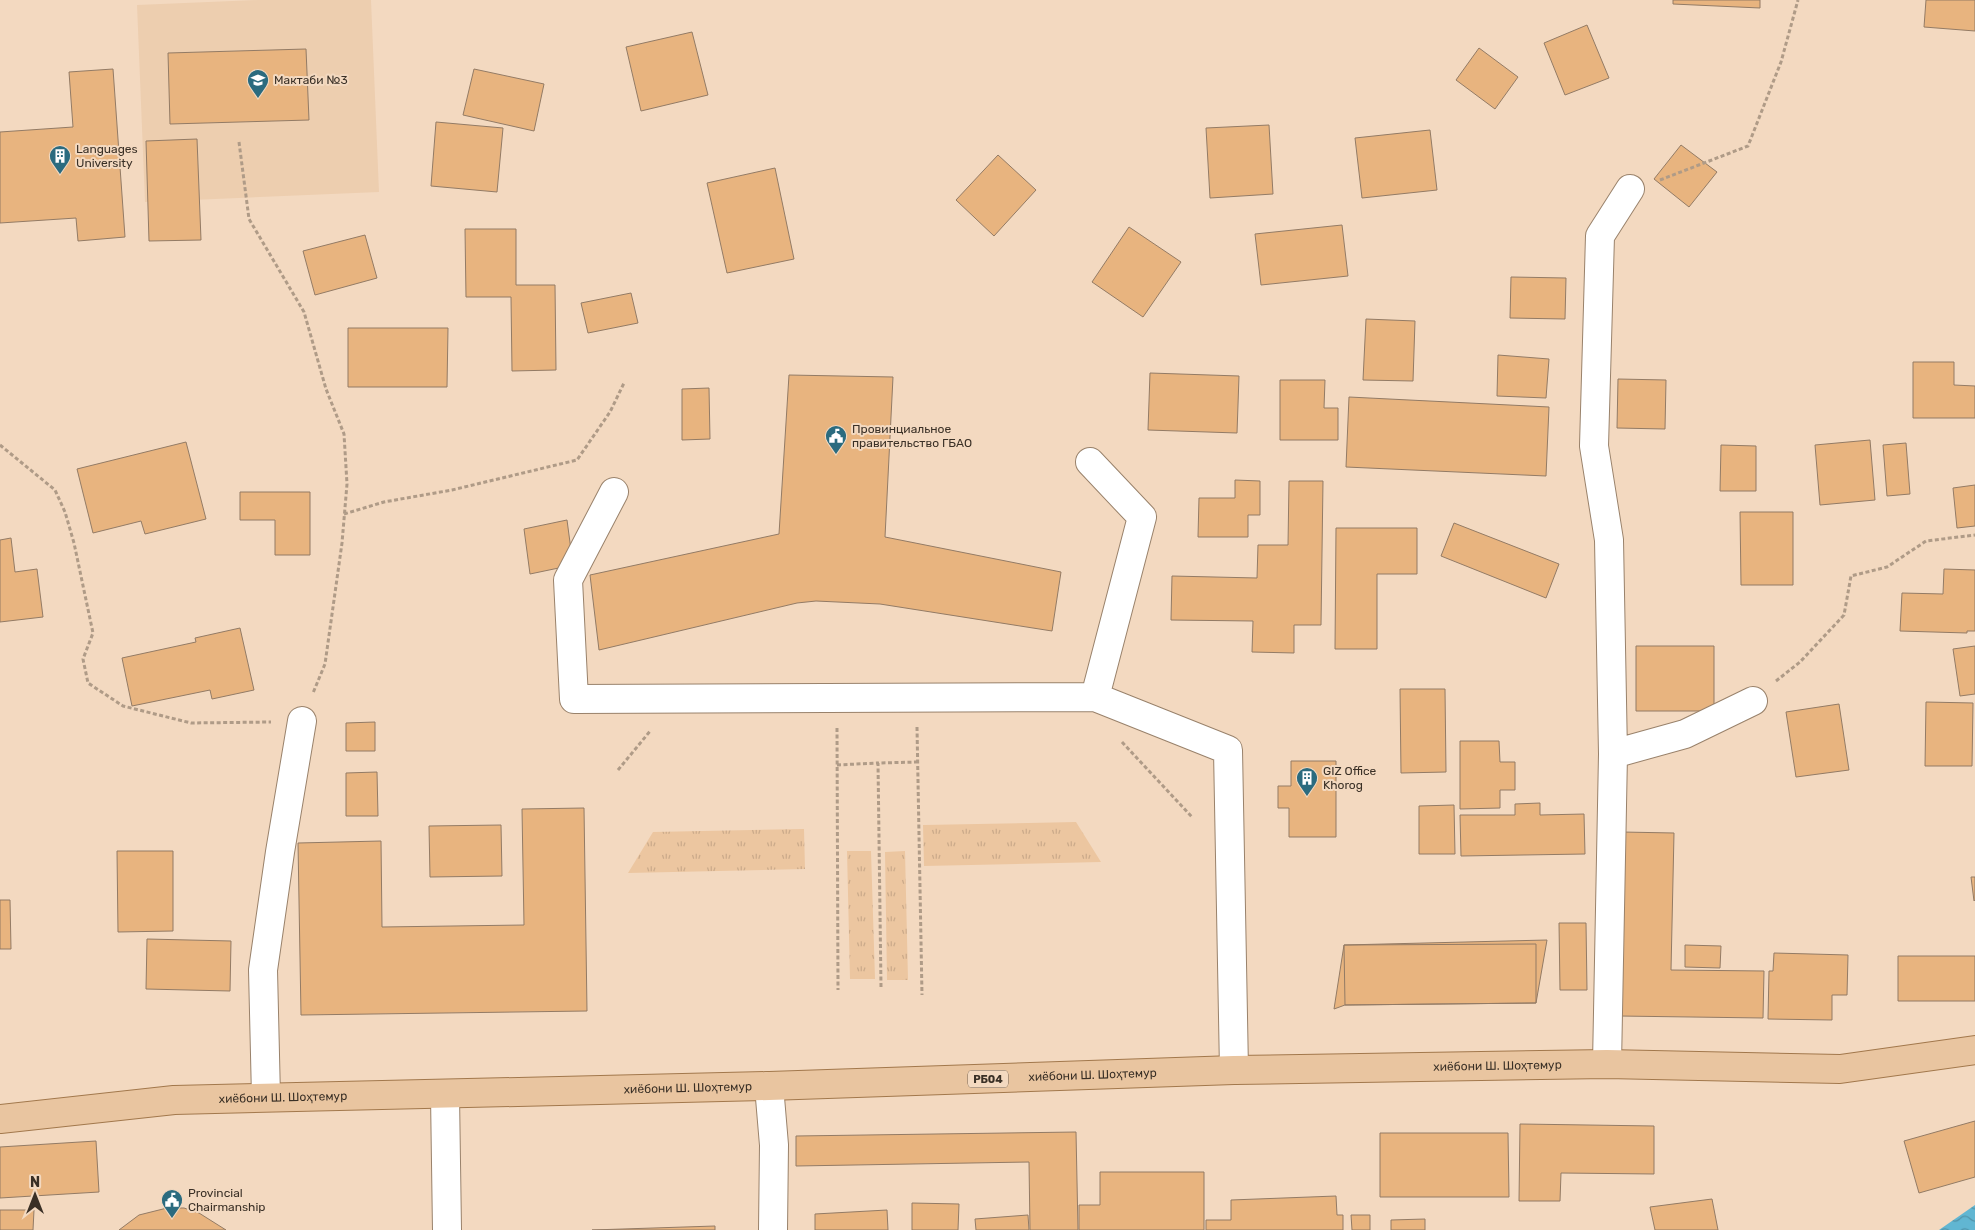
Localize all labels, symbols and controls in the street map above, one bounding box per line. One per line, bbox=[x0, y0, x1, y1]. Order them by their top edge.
school or university icon: Мактаби №3 bbox=[246, 68, 270, 99]
place label: Мактаби №3 bbox=[274, 73, 348, 87]
place label: Languages University bbox=[76, 142, 138, 170]
building icon: Languages University bbox=[48, 144, 72, 175]
place label: Провинциальное правительство ГБАО bbox=[852, 422, 972, 450]
public building icon: Провинциальное правительство ГБАО bbox=[824, 424, 848, 455]
place label: GIZ Office Khorog bbox=[1323, 764, 1377, 792]
building icon: GIZ Office Khorog bbox=[1295, 766, 1319, 797]
street label: хиёбони Ш. Шоҳтемур bbox=[1433, 1058, 1562, 1074]
street label: хиёбони Ш. Шоҳтемур bbox=[1028, 1066, 1157, 1084]
road number: РБ04 bbox=[968, 1070, 1008, 1088]
street label: хиёбони Ш. Шоҳтемур bbox=[623, 1079, 752, 1096]
street label: хиёбони Ш. Шоҳтемур bbox=[218, 1089, 347, 1106]
north arrow bbox=[10, 1170, 60, 1220]
text: N bbox=[30, 1174, 40, 1191]
place label: Provincial Chairmanship bbox=[188, 1186, 265, 1214]
public building icon: Provincial Chairmanship bbox=[160, 1188, 184, 1219]

